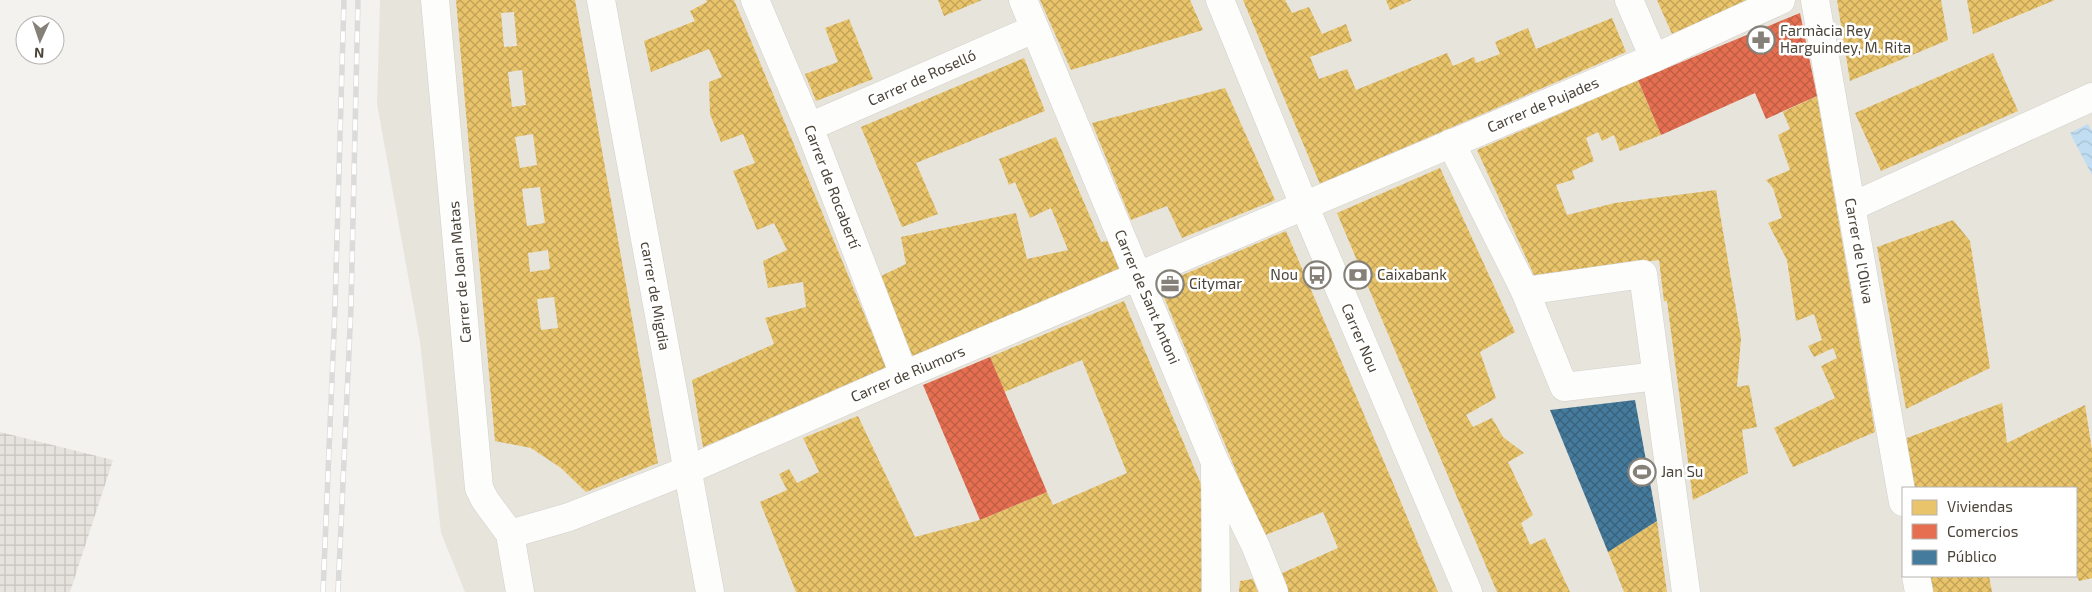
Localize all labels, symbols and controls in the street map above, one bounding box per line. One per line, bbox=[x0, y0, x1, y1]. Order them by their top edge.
north arrow bbox=[15, 15, 65, 65]
place label: Farmàcia Rey Harguindey, M. Rita bbox=[1780, 21, 1911, 56]
pharmacy icon: Farmàcia Rey Harguindey, M. Rita bbox=[1746, 25, 1776, 55]
text: N bbox=[34, 45, 45, 62]
street label: Carrer de Roselló bbox=[865, 45, 978, 109]
street label: Carrer de Pujades bbox=[1484, 72, 1601, 137]
street label: Carrer de Rocabertí bbox=[801, 122, 865, 252]
street label: Carrer de l'Oliva bbox=[1842, 196, 1878, 305]
street label: Carrer de Joan Matas bbox=[444, 200, 474, 344]
street label: Carrer de Sant Antoni bbox=[1111, 227, 1184, 367]
street label: carrer de Migdia bbox=[638, 240, 674, 352]
bus stop icon: Nou bbox=[1302, 260, 1332, 290]
bank icon: Caixabank bbox=[1343, 260, 1373, 290]
place label: Nou bbox=[1270, 265, 1298, 283]
place label: Caixabank bbox=[1377, 265, 1447, 283]
office icon: Citymar bbox=[1155, 269, 1185, 299]
place label: Citymar bbox=[1189, 274, 1242, 292]
street label: Carrer Nou bbox=[1338, 300, 1384, 375]
street label: Carrer de Riumors bbox=[848, 341, 968, 405]
sports icon: Jan Su bbox=[1627, 457, 1657, 487]
place label: Jan Su bbox=[1661, 462, 1703, 480]
legend bbox=[1902, 487, 2077, 577]
text: Viviendas bbox=[1947, 497, 2013, 515]
text: Comercios bbox=[1947, 522, 2018, 540]
text: Público bbox=[1947, 547, 1997, 565]

